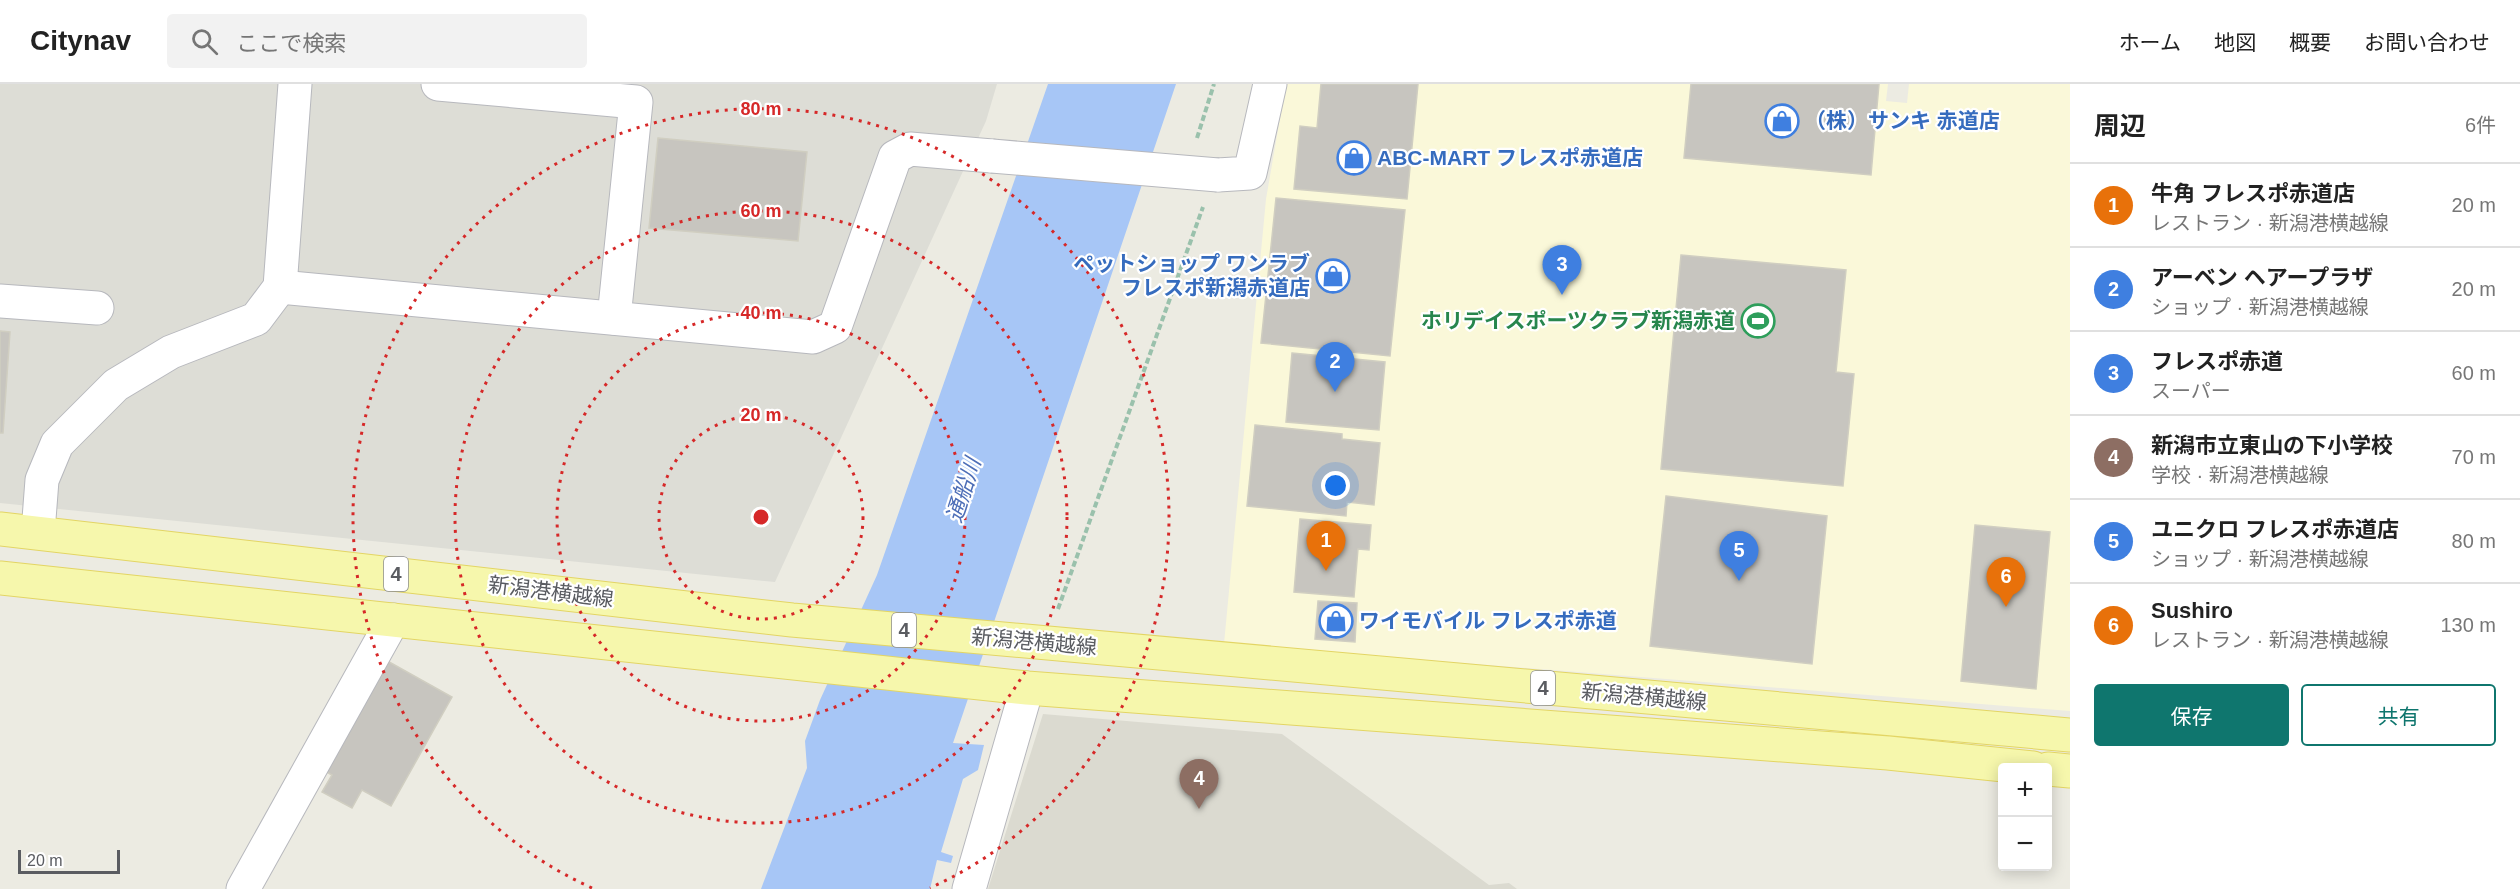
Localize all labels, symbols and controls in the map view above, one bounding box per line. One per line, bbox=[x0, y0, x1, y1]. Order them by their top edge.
search box bbox=[167, 14, 587, 68]
text: Citynav bbox=[30, 25, 131, 56]
icon: search bbox=[188, 25, 221, 58]
text: ここで検索 bbox=[236, 31, 346, 56]
text: ホーム bbox=[2119, 31, 2181, 54]
text: 地図 bbox=[2214, 31, 2256, 54]
text: 概要 bbox=[2289, 31, 2331, 54]
text: お問い合わせ bbox=[2364, 31, 2490, 54]
text: 80 m bbox=[740, 99, 782, 119]
shop icon: （株）サンキ 赤道店 bbox=[1764, 103, 1800, 139]
place label: （株）サンキ 赤道店 bbox=[1805, 109, 2000, 132]
text: 周辺 bbox=[2094, 111, 2146, 141]
text: 6件 bbox=[2465, 114, 2496, 136]
shop icon: ABC-MART フレスポ赤道店 bbox=[1336, 140, 1372, 176]
place label: ABC-MART フレスポ赤道店 bbox=[1377, 146, 1643, 169]
text: 牛角 フレスポ赤道店 bbox=[2151, 181, 2355, 206]
text: 1 bbox=[2108, 194, 2119, 216]
text: 20 m bbox=[2452, 194, 2496, 216]
text: 60 m bbox=[740, 201, 782, 221]
text: レストラン · 新潟港横越線 bbox=[2151, 212, 2389, 234]
pin: 3 bbox=[1542, 246, 1582, 295]
place label: ペットショップ ワンラブ フレスポ新潟赤道店 bbox=[1073, 252, 1310, 299]
shop icon: ペットショップ ワンラブ フレスポ新潟赤道店 bbox=[1315, 258, 1351, 294]
text: アーベン ヘアープラザ bbox=[2151, 265, 2373, 290]
text: 2 bbox=[2108, 278, 2119, 300]
text: 20 m bbox=[2452, 278, 2496, 300]
text: ショップ · 新潟港横越線 bbox=[2151, 296, 2369, 318]
text: 40 m bbox=[740, 303, 782, 323]
sports icon: ホリデイスポーツクラブ新潟赤道 bbox=[1740, 303, 1776, 339]
place label: ホリデイスポーツクラブ新潟赤道 bbox=[1421, 309, 1735, 332]
pin: 2 bbox=[1316, 342, 1354, 392]
text: フレスポ赤道 bbox=[2151, 349, 2283, 374]
text: 3 bbox=[2108, 362, 2119, 384]
text: 60 m bbox=[2452, 362, 2496, 384]
text: スーパー bbox=[2151, 380, 2231, 402]
text: 20 m bbox=[740, 405, 782, 425]
text: 新潟市立東山の下小学校 bbox=[2151, 433, 2393, 458]
text: 4 bbox=[2108, 446, 2119, 468]
text: 70 m bbox=[2452, 446, 2496, 468]
water label: 通船川 bbox=[941, 453, 986, 525]
text: 学校 · 新潟港横越線 bbox=[2151, 464, 2329, 486]
your location bbox=[1321, 471, 1350, 500]
centre of rings bbox=[751, 507, 771, 527]
text: ユニクロ フレスポ赤道店 bbox=[2151, 517, 2399, 542]
pin: 1 bbox=[1306, 522, 1346, 571]
text: 5 bbox=[2108, 530, 2119, 552]
text: 80 m bbox=[2452, 530, 2496, 552]
pin: 5 bbox=[1720, 532, 1758, 581]
text: ショップ · 新潟港横越線 bbox=[2151, 548, 2369, 570]
road number: 4 bbox=[384, 557, 408, 591]
pin: 6 bbox=[1986, 558, 2026, 607]
street label: 新潟港横越線 bbox=[487, 572, 615, 611]
text: Sushiro bbox=[2151, 598, 2233, 623]
shop icon: ワイモバイル フレスポ赤道 bbox=[1318, 603, 1354, 639]
place label: ワイモバイル フレスポ赤道 bbox=[1359, 609, 1617, 632]
road number: 4 bbox=[892, 613, 916, 647]
text: 6 bbox=[2108, 614, 2119, 636]
text: 130 m bbox=[2440, 614, 2496, 636]
street label: 新潟港横越線 bbox=[970, 625, 1098, 658]
text: レストラン · 新潟港横越線 bbox=[2151, 629, 2389, 651]
road number: 4 bbox=[1531, 671, 1555, 705]
street label: 新潟港横越線 bbox=[1580, 680, 1708, 713]
button: 保存 bbox=[2094, 684, 2289, 746]
button: 共有 bbox=[2301, 684, 2496, 746]
pin: 4 bbox=[1180, 760, 1218, 809]
map controls bbox=[1998, 763, 2052, 871]
button: + bbox=[1998, 763, 2052, 817]
button: − bbox=[1998, 817, 2052, 871]
scale bar bbox=[18, 847, 120, 874]
text: 20 m bbox=[27, 852, 63, 869]

